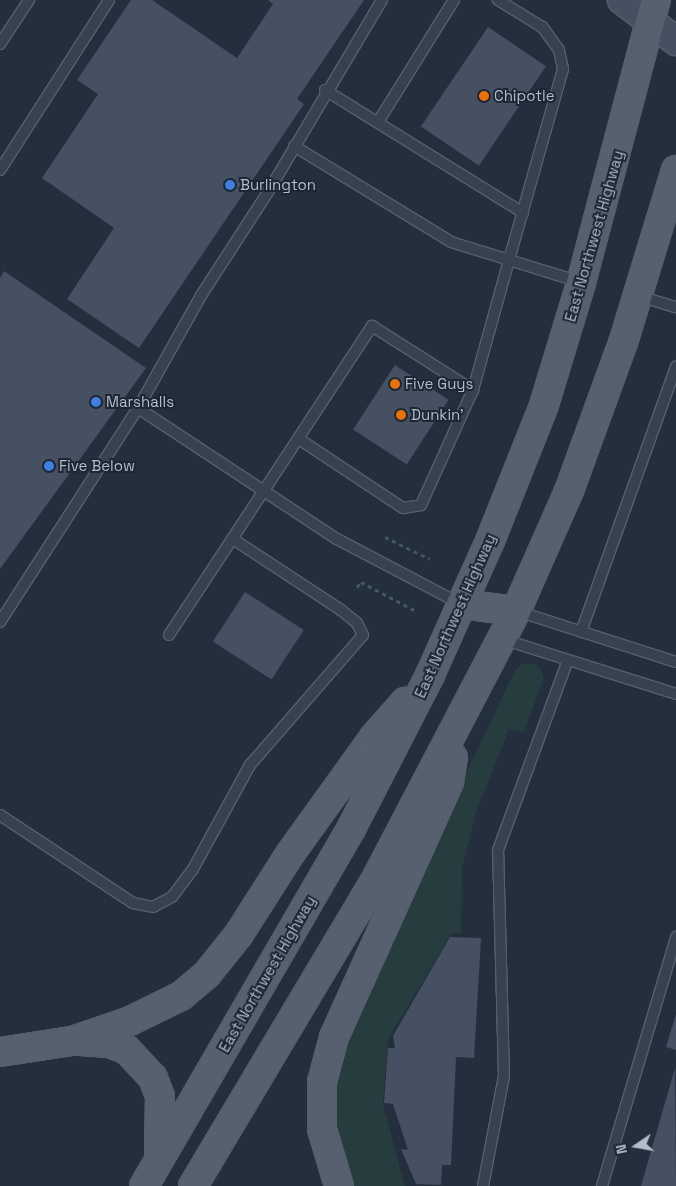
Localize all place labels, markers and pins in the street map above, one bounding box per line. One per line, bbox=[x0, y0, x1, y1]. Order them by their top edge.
place label: Chipotle bbox=[494, 87, 555, 105]
marker: Chipotle bbox=[478, 90, 490, 102]
place label: Burlington bbox=[240, 176, 316, 194]
marker: Burlington bbox=[224, 179, 236, 191]
place label: Five Guys bbox=[405, 375, 473, 393]
marker: Five Guys bbox=[389, 378, 401, 390]
place label: Marshalls bbox=[106, 393, 174, 411]
marker: Marshalls bbox=[90, 396, 102, 408]
place label: Dunkin' bbox=[411, 406, 464, 424]
marker: Dunkin' bbox=[395, 409, 407, 421]
place label: Five Below bbox=[59, 457, 135, 475]
marker: Five Below bbox=[43, 460, 55, 472]

